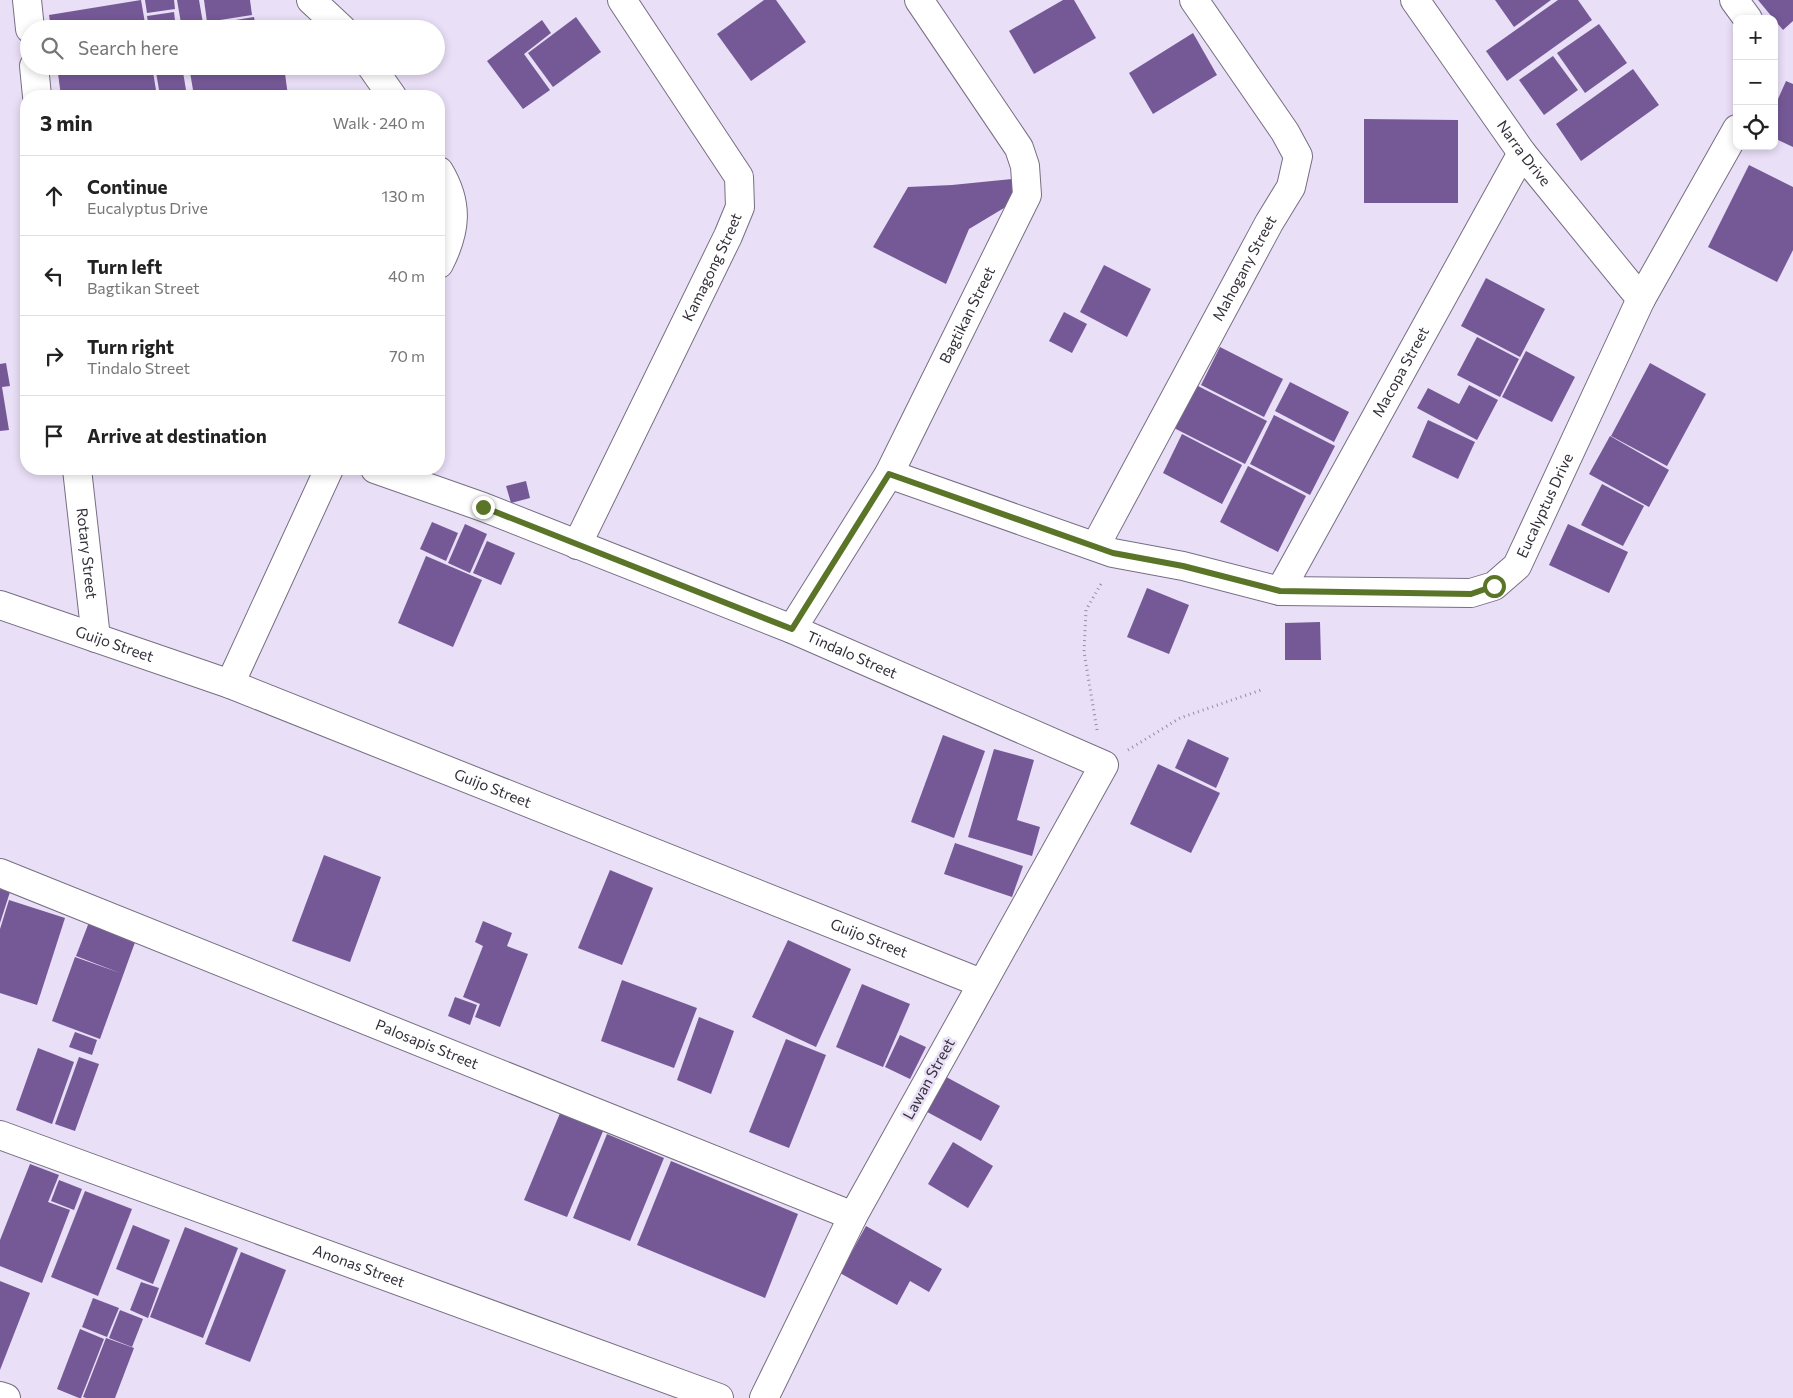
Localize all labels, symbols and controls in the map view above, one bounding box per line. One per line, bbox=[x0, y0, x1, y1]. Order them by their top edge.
map controls bbox=[1733, 15, 1778, 150]
button: + bbox=[1733, 15, 1778, 60]
search box bbox=[20, 20, 445, 75]
icon: search bbox=[38, 34, 66, 62]
text: Search here bbox=[78, 36, 178, 59]
button: − bbox=[1733, 60, 1778, 105]
button: locate bbox=[1733, 105, 1778, 150]
text: 3 min bbox=[40, 110, 93, 135]
text: Walk · 240 m bbox=[333, 113, 425, 132]
street label: Narra Drive bbox=[1494, 116, 1555, 189]
text: Continue bbox=[87, 175, 167, 198]
icon: ahead bbox=[40, 182, 68, 210]
text: 130 m bbox=[382, 186, 425, 205]
text: Eucalyptus Drive bbox=[87, 198, 208, 217]
street label: Kamagong Street bbox=[678, 210, 745, 324]
street label: Mahogany Street bbox=[1208, 212, 1279, 324]
text: Turn left bbox=[87, 255, 162, 278]
icon: left bbox=[40, 262, 68, 290]
street label: Bagtikan Street bbox=[935, 263, 998, 366]
text: 40 m bbox=[388, 266, 425, 285]
text: Bagtikan Street bbox=[87, 278, 200, 297]
street label: Macopa Street bbox=[1368, 323, 1432, 420]
text: Turn right bbox=[87, 335, 174, 358]
icon: right bbox=[40, 342, 68, 370]
text: 70 m bbox=[389, 346, 425, 365]
text: Tindalo Street bbox=[87, 358, 190, 377]
icon: arrive bbox=[40, 422, 68, 450]
text: Arrive at destination bbox=[87, 424, 267, 447]
street label: Eucalyptus Drive bbox=[1512, 450, 1576, 560]
route end bbox=[472, 496, 495, 519]
street label: Rotary Street bbox=[73, 507, 102, 600]
route start bbox=[1483, 575, 1506, 598]
street label: Guijo Street bbox=[73, 622, 156, 665]
street label: Tindalo Street bbox=[804, 627, 900, 682]
street label: Guijo Street bbox=[452, 764, 534, 811]
street label: Guijo Street bbox=[828, 914, 911, 961]
street label: Palosapis Street bbox=[373, 1015, 481, 1072]
street label: Lawan Street bbox=[898, 1035, 958, 1122]
street label: Anonas Street bbox=[311, 1240, 408, 1290]

